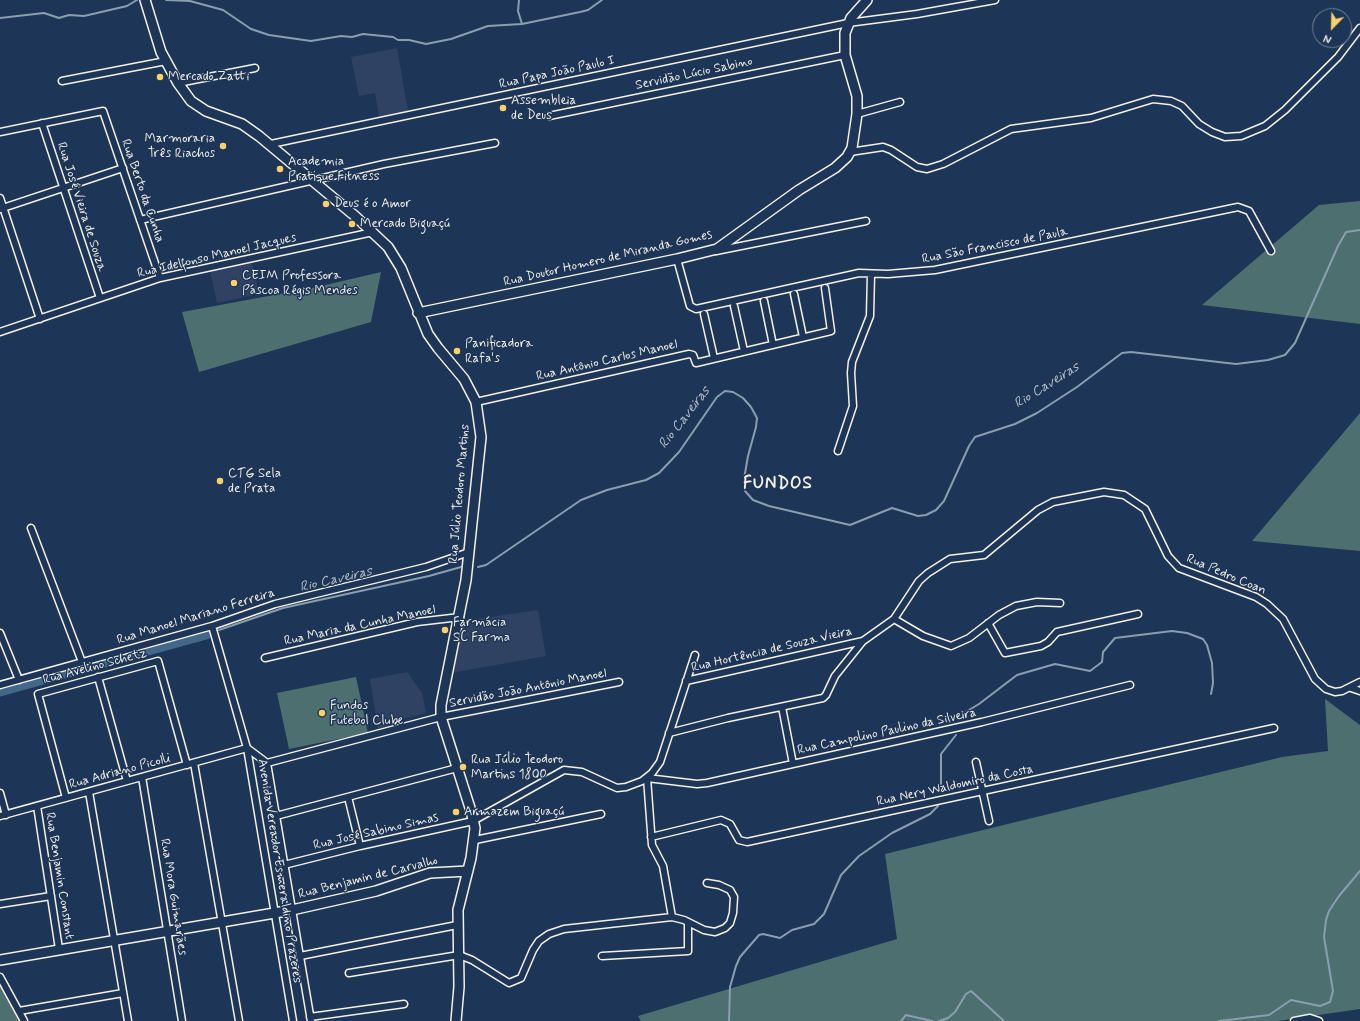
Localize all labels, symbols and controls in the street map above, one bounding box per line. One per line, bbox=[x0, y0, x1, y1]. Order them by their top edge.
north arrow bbox=[1312, 8, 1352, 48]
text: N bbox=[1322, 30, 1334, 46]
street label: Rua Papa João Paulo I bbox=[498, 53, 616, 93]
street label: Servidão Lúcio Sabino bbox=[634, 54, 754, 94]
place label: Mercado Zatti bbox=[168, 69, 249, 85]
marker: Mercado Zatti bbox=[155, 72, 165, 82]
place label: Assembleia de Deus bbox=[511, 93, 576, 124]
marker: Assembleia de Deus bbox=[498, 103, 508, 113]
place label: Marmoraria Três Riachos bbox=[145, 131, 215, 162]
street label: Rua Berto da Cunha bbox=[117, 137, 167, 245]
street label: Rua José Vieira de Souza bbox=[53, 140, 109, 274]
marker: Marmoraria Três Riachos bbox=[218, 141, 228, 151]
place label: Academia Pratique Fitness bbox=[288, 154, 379, 185]
marker: Academia Pratique Fitness bbox=[275, 164, 285, 174]
place label: Deus é o Amor bbox=[334, 196, 411, 212]
marker: Deus é o Amor bbox=[321, 199, 331, 209]
place label: Mercado Biguaçú bbox=[360, 216, 450, 232]
marker: Mercado Biguaçú bbox=[347, 219, 357, 229]
street label: Rua São Francisco de Paula bbox=[921, 224, 1069, 268]
street label: Rua Doutor Homero de Miranda Gomes bbox=[502, 227, 714, 291]
street label: Rua Idelfonso Manoel Jacques bbox=[136, 230, 298, 282]
place label: CEIM Professora Páscoa Régis Mendes bbox=[242, 268, 358, 299]
marker: CEIM Professora Páscoa Régis Mendes bbox=[229, 278, 239, 288]
place label: Panificadora Rafa's bbox=[465, 336, 533, 367]
street label: Rua Antônio Carlos Manoel bbox=[535, 337, 679, 385]
marker: Panificadora Rafa's bbox=[452, 346, 462, 356]
water label: Rio Caveiras bbox=[1011, 359, 1083, 413]
water label: Rio Caveiras bbox=[656, 384, 714, 452]
street label: Rua Júlio Teodoro Martins bbox=[446, 424, 474, 564]
place label: CTG Sela de Prata bbox=[228, 466, 281, 497]
district label: FUNDOS bbox=[743, 474, 813, 494]
marker: CTG Sela de Prata bbox=[215, 476, 225, 486]
street label: Rua Pedro Coan bbox=[1184, 551, 1268, 599]
water label: Rio Caveiras bbox=[298, 564, 374, 596]
street label: Rua Manoel Mariano Ferreira bbox=[115, 586, 277, 648]
street label: Rua Maria da Cunha Manoel bbox=[283, 602, 437, 650]
place label: Farmácia SC Farma bbox=[453, 615, 510, 646]
street label: Rua Hortência de Souza Vieira bbox=[690, 624, 854, 676]
marker: Farmácia SC Farma bbox=[440, 625, 450, 635]
street label: Rua Avelino Schetz bbox=[41, 646, 149, 688]
street label: Servidão João Antônio Manoel bbox=[448, 666, 608, 712]
place label: Fundos Futebol Clube bbox=[330, 698, 403, 729]
street label: Rua Campolino Paulino da Silveira bbox=[796, 705, 978, 759]
marker: Fundos Futebol Clube bbox=[317, 708, 327, 718]
street label: Rua Adriano Picolli bbox=[68, 751, 172, 793]
place label: Rua Júlio Teodoro Martins 1800 bbox=[471, 752, 563, 783]
street label: Avenida Vereador Esmeraldino Prazeres bbox=[254, 758, 304, 984]
marker: Rua Júlio Teodoro Martins 1800 bbox=[458, 762, 468, 772]
street label: Rua Nery Waldomiro da Costa bbox=[875, 762, 1035, 810]
place label: Armazem Biguaçú bbox=[464, 804, 564, 820]
marker: Armazem Biguaçú bbox=[451, 807, 461, 817]
street label: Rua José Sabino Simas bbox=[312, 810, 440, 854]
street label: Rua Benjamin Constant bbox=[41, 811, 77, 941]
street label: Rua Mora Guimarães bbox=[156, 837, 190, 957]
street label: Rua Benjamin de Carvalho bbox=[297, 853, 439, 903]

